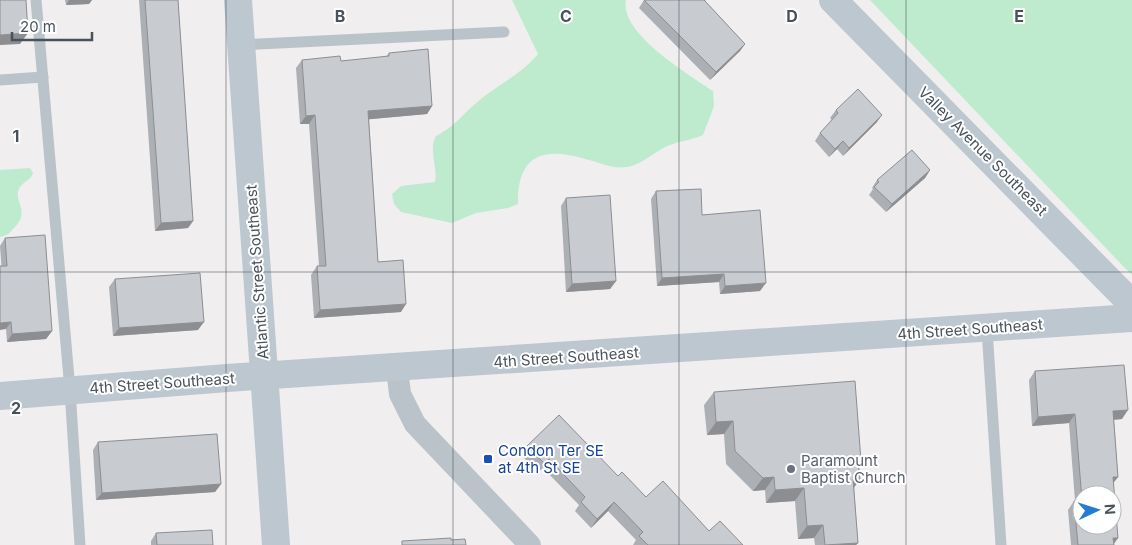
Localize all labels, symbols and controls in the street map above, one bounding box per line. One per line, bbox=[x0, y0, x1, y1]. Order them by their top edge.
text: B bbox=[335, 6, 345, 26]
text: C bbox=[560, 6, 572, 26]
text: D bbox=[786, 6, 798, 26]
text: E bbox=[1014, 6, 1024, 26]
scale bar bbox=[12, 10, 92, 42]
text: 20 m bbox=[20, 17, 56, 36]
street label: Valley Avenue Southeast bbox=[915, 83, 1052, 220]
text: 1 bbox=[13, 126, 19, 146]
street label: Atlantic Street Southeast bbox=[241, 184, 273, 360]
street label: 4th Street Southeast bbox=[897, 314, 1043, 344]
street label: 4th Street Southeast bbox=[493, 342, 639, 372]
street label: 4th Street Southeast bbox=[89, 368, 235, 398]
text: 2 bbox=[11, 398, 21, 418]
place label: Condon Ter SE at 4th St SE bbox=[498, 441, 604, 477]
place label: Paramount Baptist Church bbox=[801, 451, 906, 487]
marker: Condon Ter SE at 4th St SE bbox=[482, 453, 494, 465]
marker: Paramount Baptist Church bbox=[785, 463, 797, 475]
north arrow bbox=[1072, 485, 1122, 535]
text: N bbox=[1102, 503, 1119, 515]

